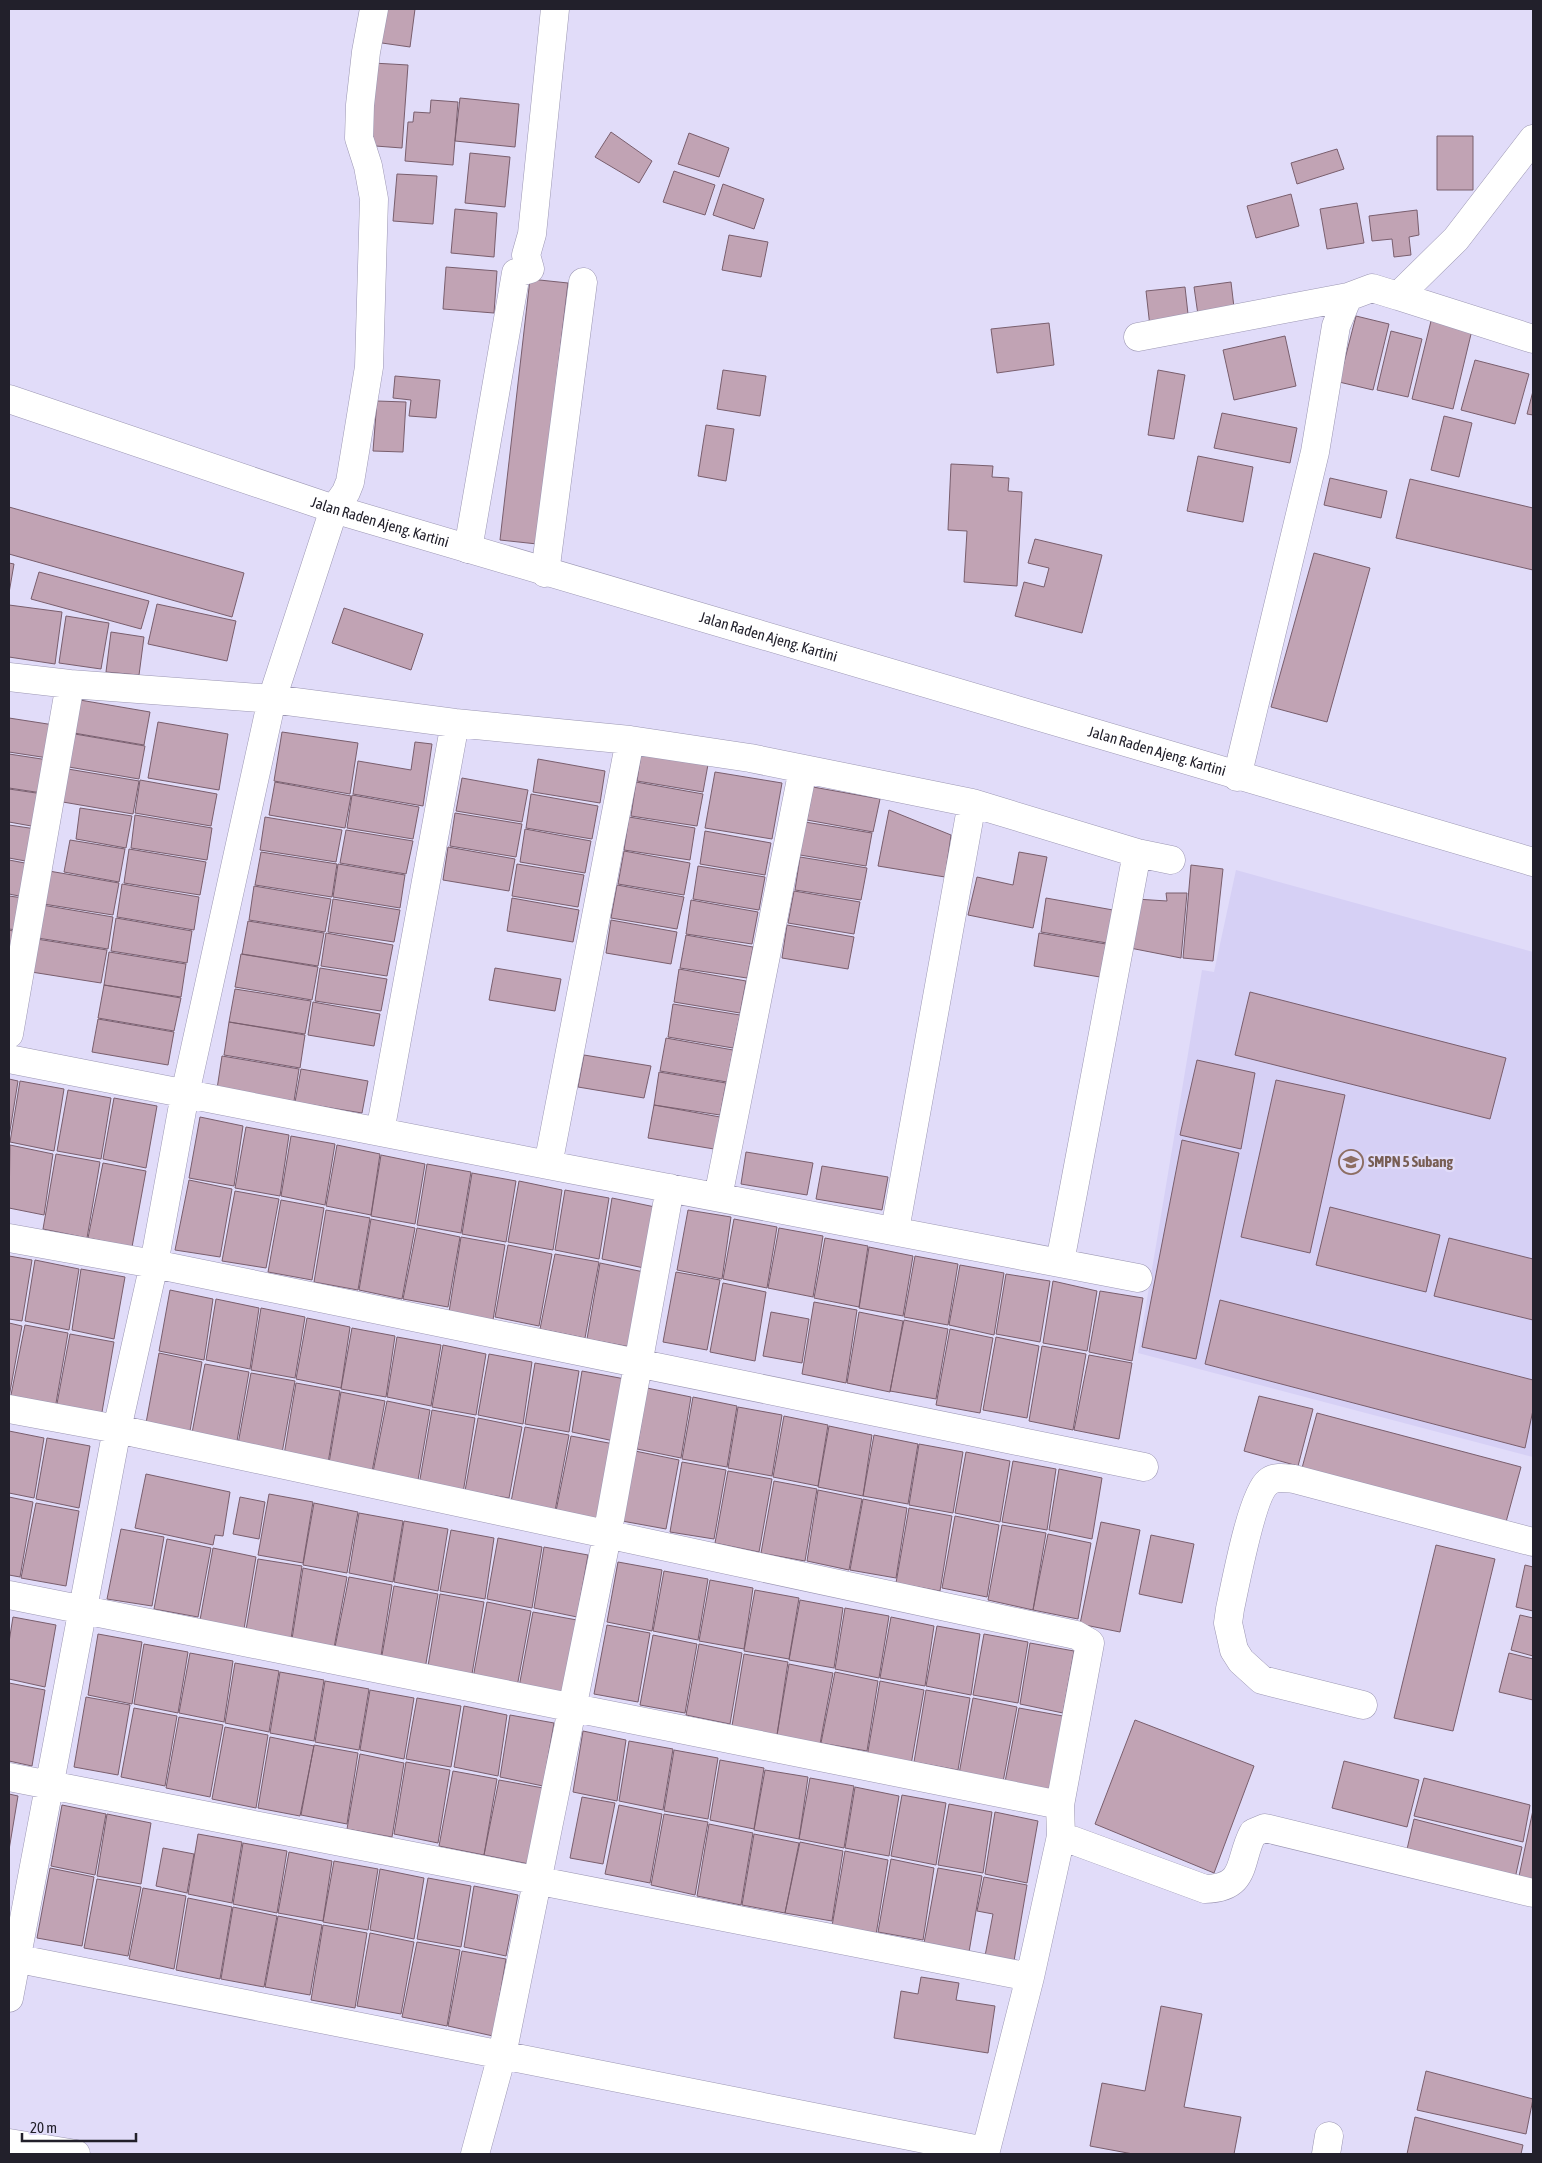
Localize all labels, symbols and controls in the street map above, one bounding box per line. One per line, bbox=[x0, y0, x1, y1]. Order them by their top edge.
street label: Jalan Raden Ajeng. Kartini bbox=[309, 493, 451, 550]
street label: Jalan Raden Ajeng. Kartini bbox=[698, 608, 840, 665]
street label: Jalan Raden Ajeng. Kartini bbox=[1086, 722, 1228, 779]
school or university icon: SMPN 5 Subang bbox=[1338, 1149, 1364, 1175]
place label: SMPN 5 Subang bbox=[1368, 1153, 1454, 1170]
scale bar bbox=[22, 2110, 136, 2142]
text: 20 m bbox=[30, 2119, 57, 2136]

